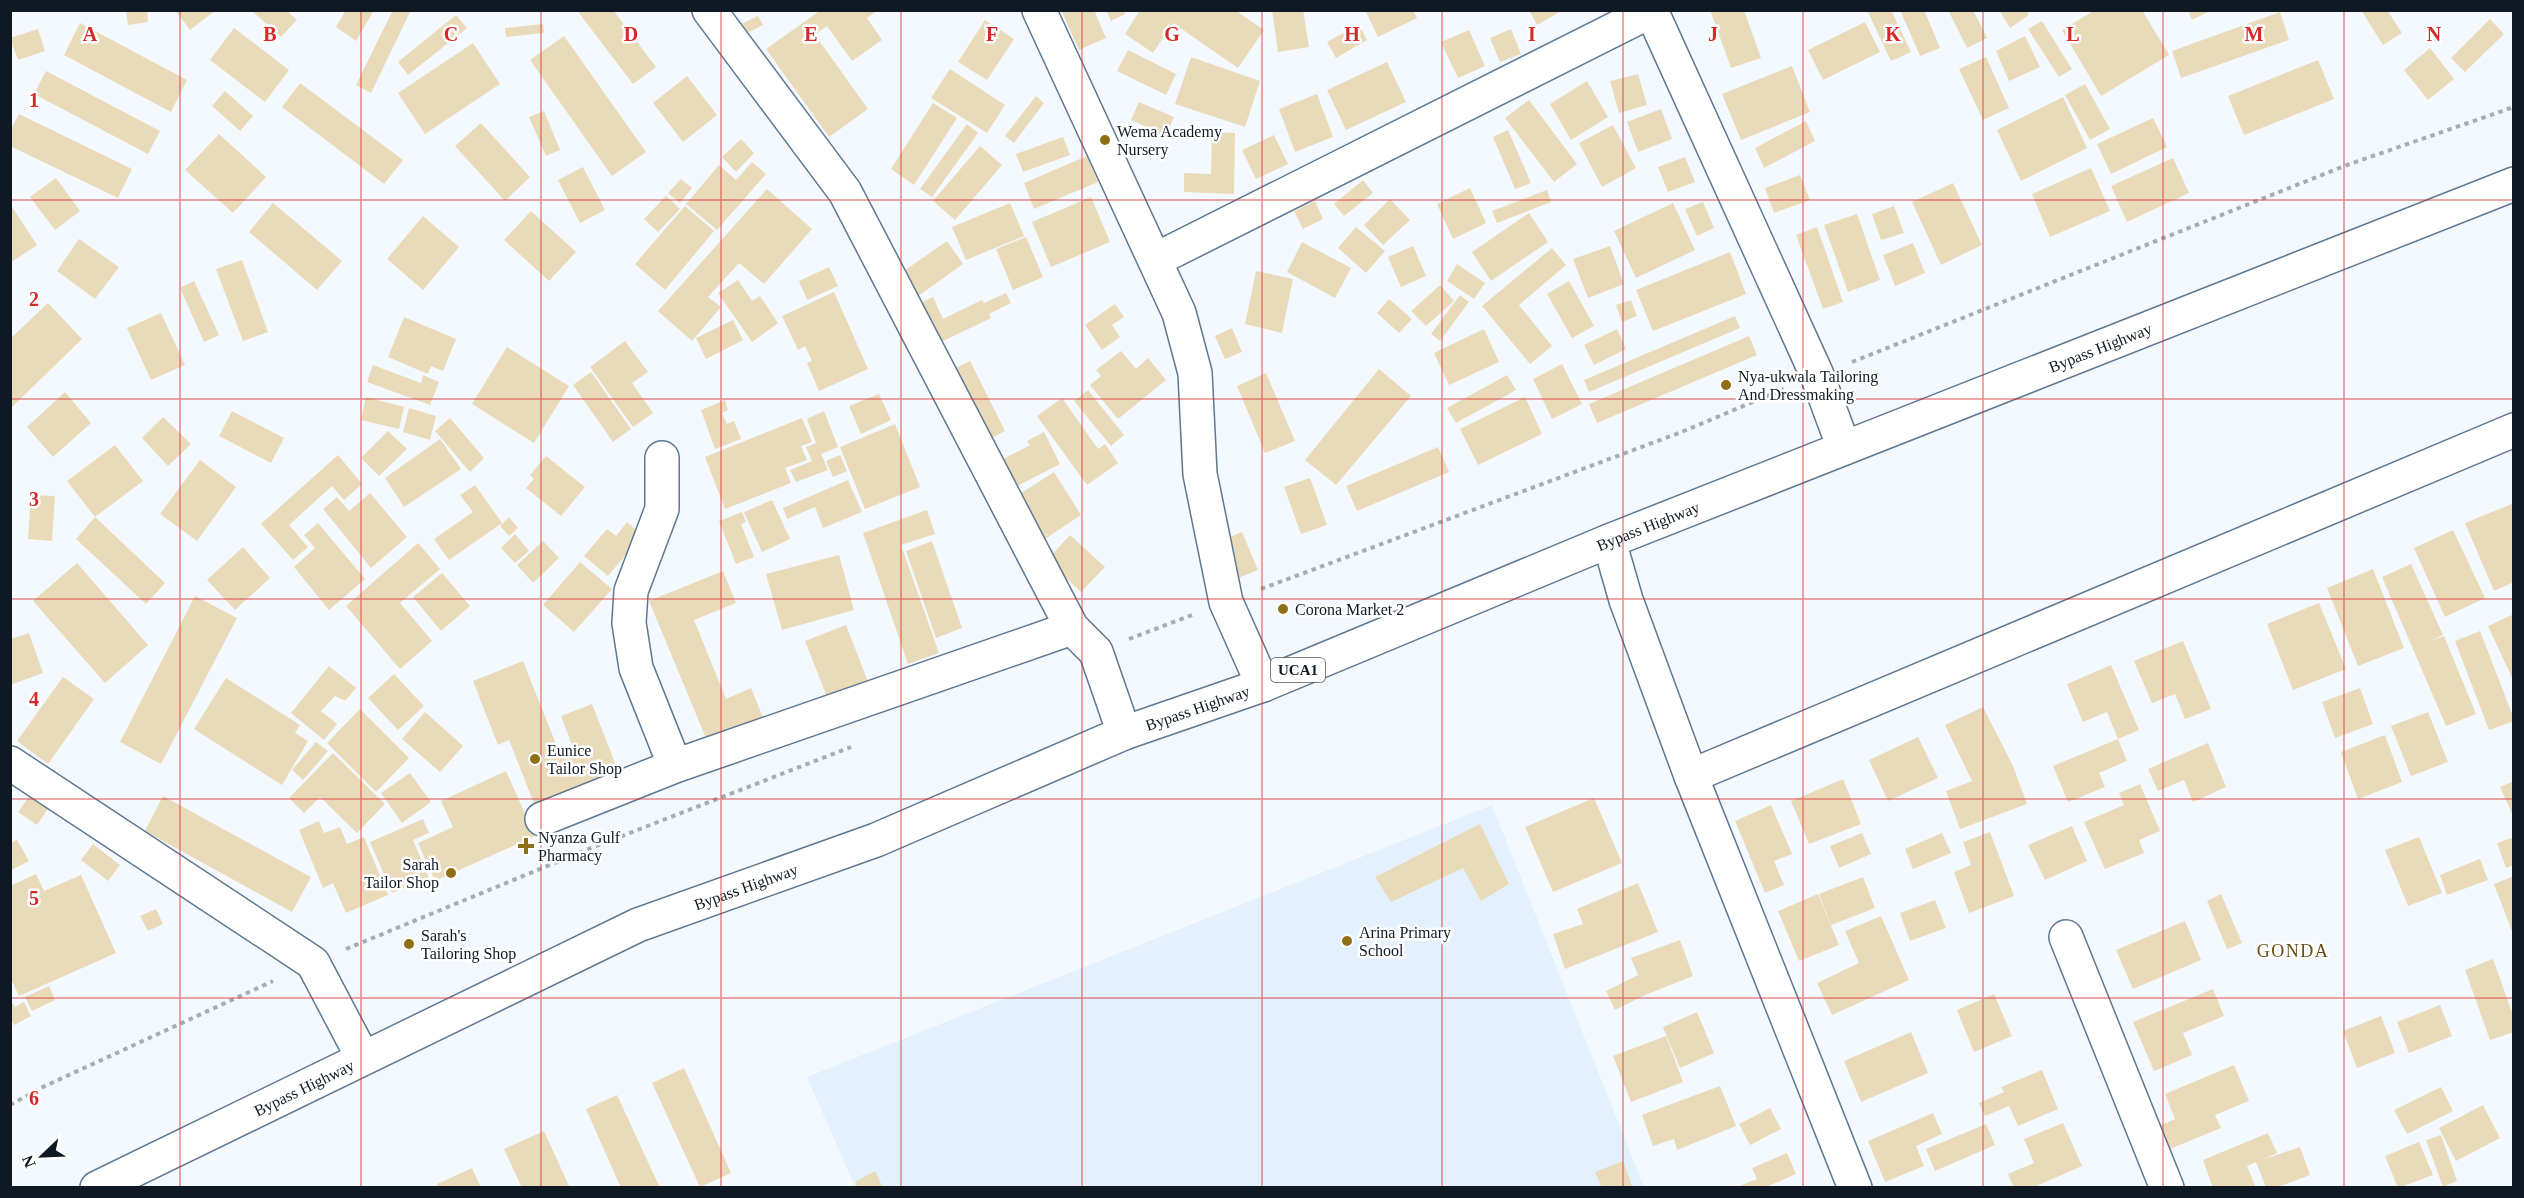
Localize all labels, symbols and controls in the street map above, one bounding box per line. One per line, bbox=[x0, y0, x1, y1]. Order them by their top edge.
text: A bbox=[83, 23, 98, 45]
text: B bbox=[263, 23, 277, 45]
text: C bbox=[444, 23, 458, 45]
text: D bbox=[624, 23, 638, 45]
text: E bbox=[804, 23, 818, 45]
text: F bbox=[986, 23, 998, 45]
text: G bbox=[1164, 23, 1180, 45]
text: H bbox=[1344, 23, 1360, 45]
text: I bbox=[1528, 23, 1536, 45]
text: J bbox=[1708, 23, 1718, 45]
text: K bbox=[1885, 23, 1901, 45]
text: L bbox=[2066, 23, 2080, 45]
text: M bbox=[2245, 23, 2264, 45]
text: N bbox=[2427, 23, 2442, 45]
text: 1 bbox=[29, 89, 39, 111]
place label: Wema Academy Nursery bbox=[1117, 123, 1222, 159]
marker: Wema Academy Nursery bbox=[1098, 133, 1112, 147]
text: 2 bbox=[29, 288, 39, 310]
street label: Bypass Highway bbox=[2046, 319, 2154, 375]
place label: Nya-ukwala Tailoring And Dressmaking bbox=[1738, 368, 1878, 404]
marker: Nya-ukwala Tailoring And Dressmaking bbox=[1719, 378, 1733, 392]
text: 3 bbox=[29, 488, 39, 510]
street label: Bypass Highway bbox=[1594, 498, 1702, 554]
place label: Corona Market 2 bbox=[1295, 601, 1404, 618]
marker: Corona Market 2 bbox=[1276, 602, 1290, 616]
road number: UCA1 bbox=[1271, 658, 1325, 682]
street label: Bypass Highway bbox=[1143, 682, 1252, 733]
text: 4 bbox=[29, 688, 39, 710]
place label: Eunice Tailor Shop bbox=[547, 742, 622, 778]
marker: Eunice Tailor Shop bbox=[528, 752, 542, 766]
place label: Nyanza Gulf Pharmacy bbox=[538, 829, 621, 865]
marker: Nyanza Gulf Pharmacy bbox=[519, 839, 533, 853]
place label: Sarah Tailor Shop bbox=[364, 856, 439, 892]
street label: Bypass Highway bbox=[692, 860, 800, 913]
marker: Sarah Tailor Shop bbox=[444, 866, 458, 880]
text: 5 bbox=[29, 887, 39, 909]
place label: Arina Primary School bbox=[1359, 924, 1451, 959]
place label: Sarah's Tailoring Shop bbox=[421, 927, 516, 963]
marker: Arina Primary School bbox=[1340, 934, 1354, 948]
marker: Sarah's Tailoring Shop bbox=[402, 937, 416, 951]
district label: GONDA bbox=[2257, 941, 2329, 961]
street label: Bypass Highway bbox=[251, 1056, 357, 1119]
text: 6 bbox=[29, 1087, 39, 1109]
north arrow bbox=[12, 1126, 72, 1186]
text: N bbox=[18, 1153, 39, 1170]

